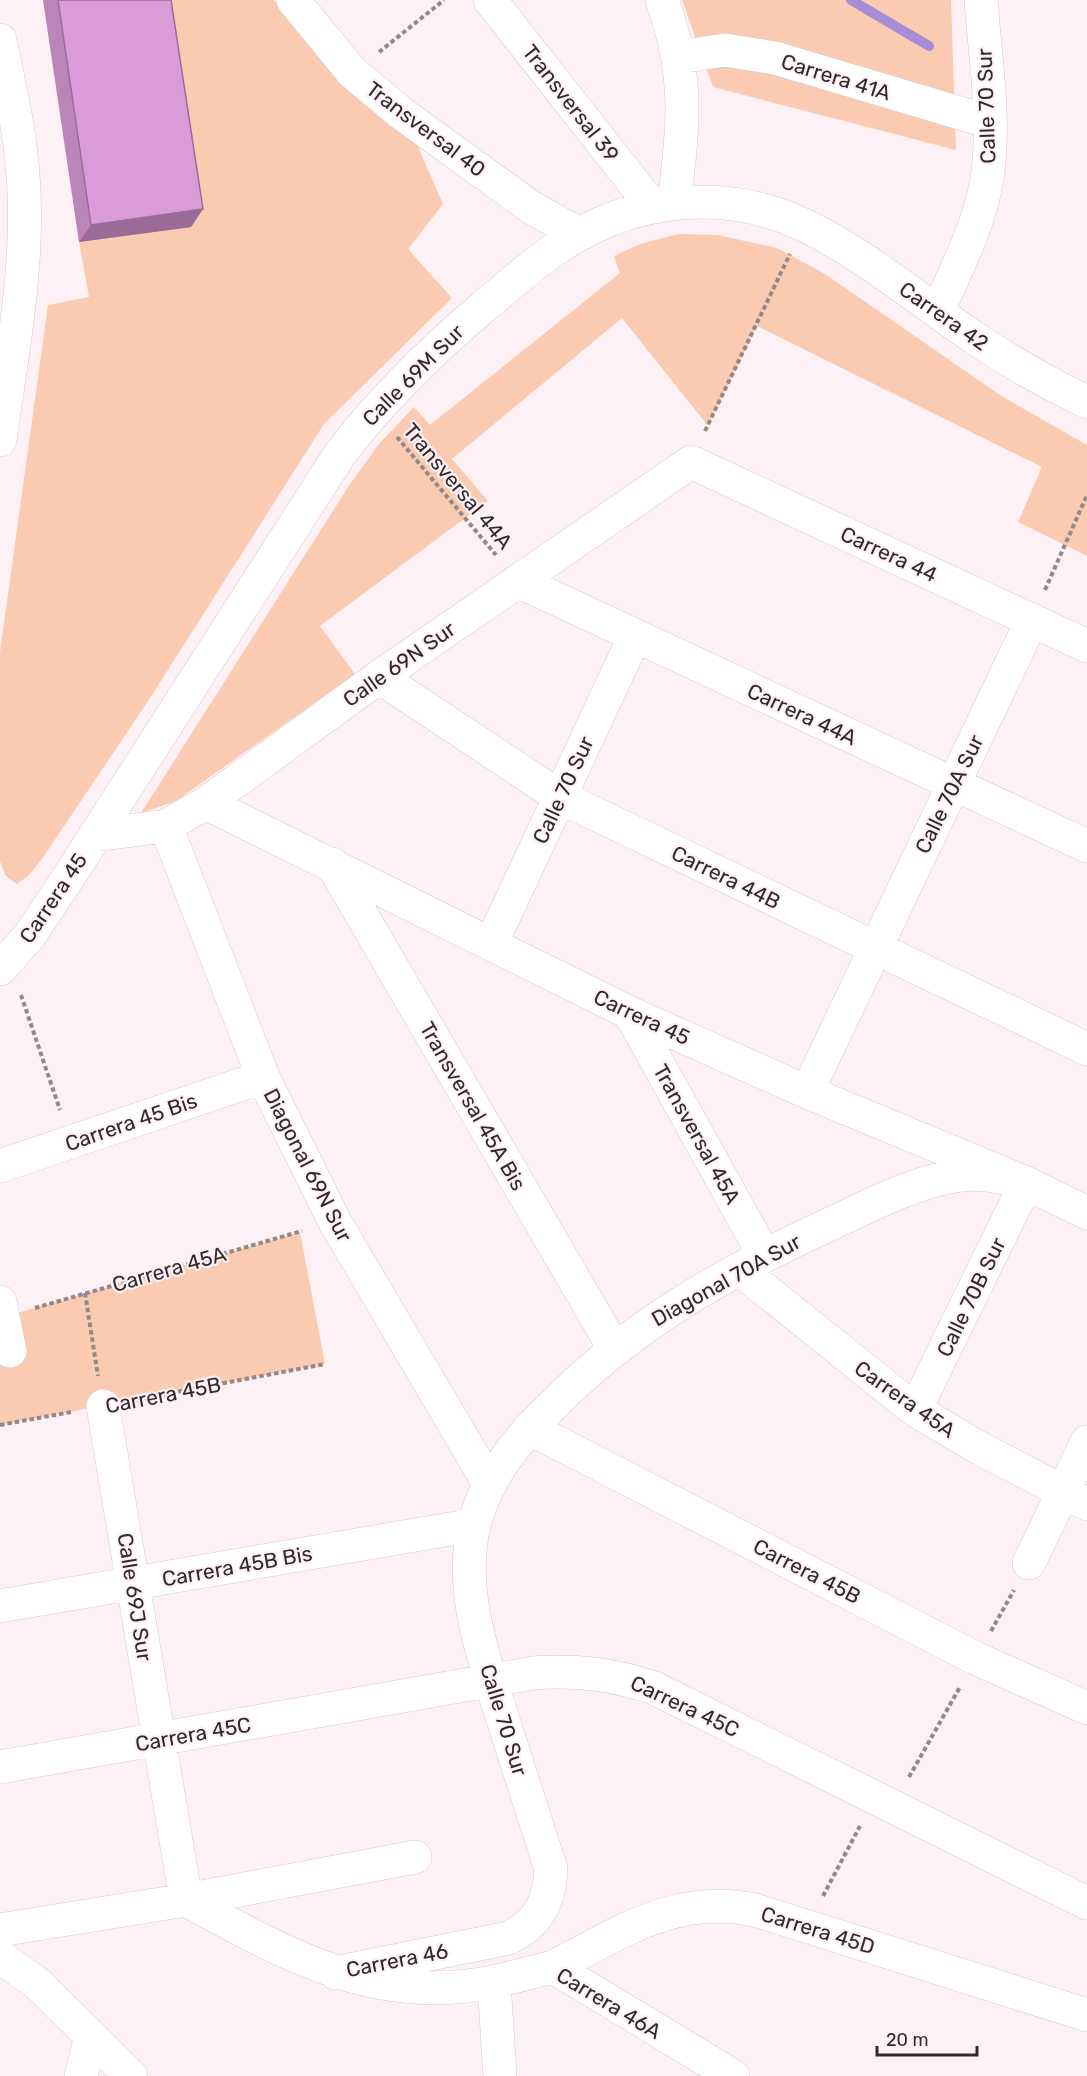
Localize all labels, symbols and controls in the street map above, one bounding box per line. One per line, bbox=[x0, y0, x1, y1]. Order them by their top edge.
street label: Transversal 39 bbox=[518, 40, 624, 166]
street label: Carrera 41A bbox=[778, 48, 894, 106]
street label: Calle 70 Sur bbox=[971, 48, 1001, 164]
street label: Transversal 40 bbox=[361, 76, 491, 182]
street label: Carrera 42 bbox=[895, 276, 993, 356]
street label: Calle 69M Sur bbox=[357, 319, 469, 431]
street label: Transversal 44A bbox=[398, 418, 518, 554]
street label: Carrera 44 bbox=[837, 521, 941, 587]
street label: Calle 69N Sur bbox=[338, 616, 460, 712]
street label: Carrera 44A bbox=[743, 678, 861, 750]
street label: Calle 70A Sur bbox=[909, 730, 989, 858]
street label: Calle 70 Sur bbox=[527, 732, 599, 848]
street label: Carrera 44B bbox=[668, 840, 784, 914]
street label: Carrera 45 bbox=[14, 848, 92, 948]
street label: Carrera 45 bbox=[590, 984, 694, 1050]
street label: Transversal 45A Bis bbox=[415, 1017, 531, 1195]
street label: Transversal 45A bbox=[648, 1060, 746, 1208]
street label: Diagonal 69N Sur bbox=[259, 1084, 357, 1246]
street label: Carrera 45 Bis bbox=[62, 1088, 200, 1156]
street label: Diagonal 70A Sur bbox=[647, 1229, 805, 1331]
street label: Calle 70B Sur bbox=[931, 1233, 1011, 1361]
street label: Carrera 45A bbox=[109, 1241, 229, 1297]
street label: Carrera 45A bbox=[850, 1355, 960, 1443]
street label: Carrera 45B bbox=[103, 1372, 223, 1418]
street label: Calle 69J Sur bbox=[113, 1531, 157, 1663]
street label: Carrera 45B bbox=[749, 1533, 865, 1609]
street label: Carrera 45B Bis bbox=[160, 1540, 314, 1592]
street label: Calle 70 Sur bbox=[475, 1661, 533, 1779]
street label: Carrera 45C bbox=[627, 1670, 743, 1742]
street label: Carrera 45C bbox=[133, 1712, 253, 1756]
street label: Carrera 45D bbox=[758, 1901, 878, 1959]
street label: Carrera 46 bbox=[344, 1938, 450, 1982]
street label: Carrera 46A bbox=[552, 1962, 666, 2044]
scale bar bbox=[877, 2019, 978, 2057]
text: 20 m bbox=[886, 2029, 928, 2051]

